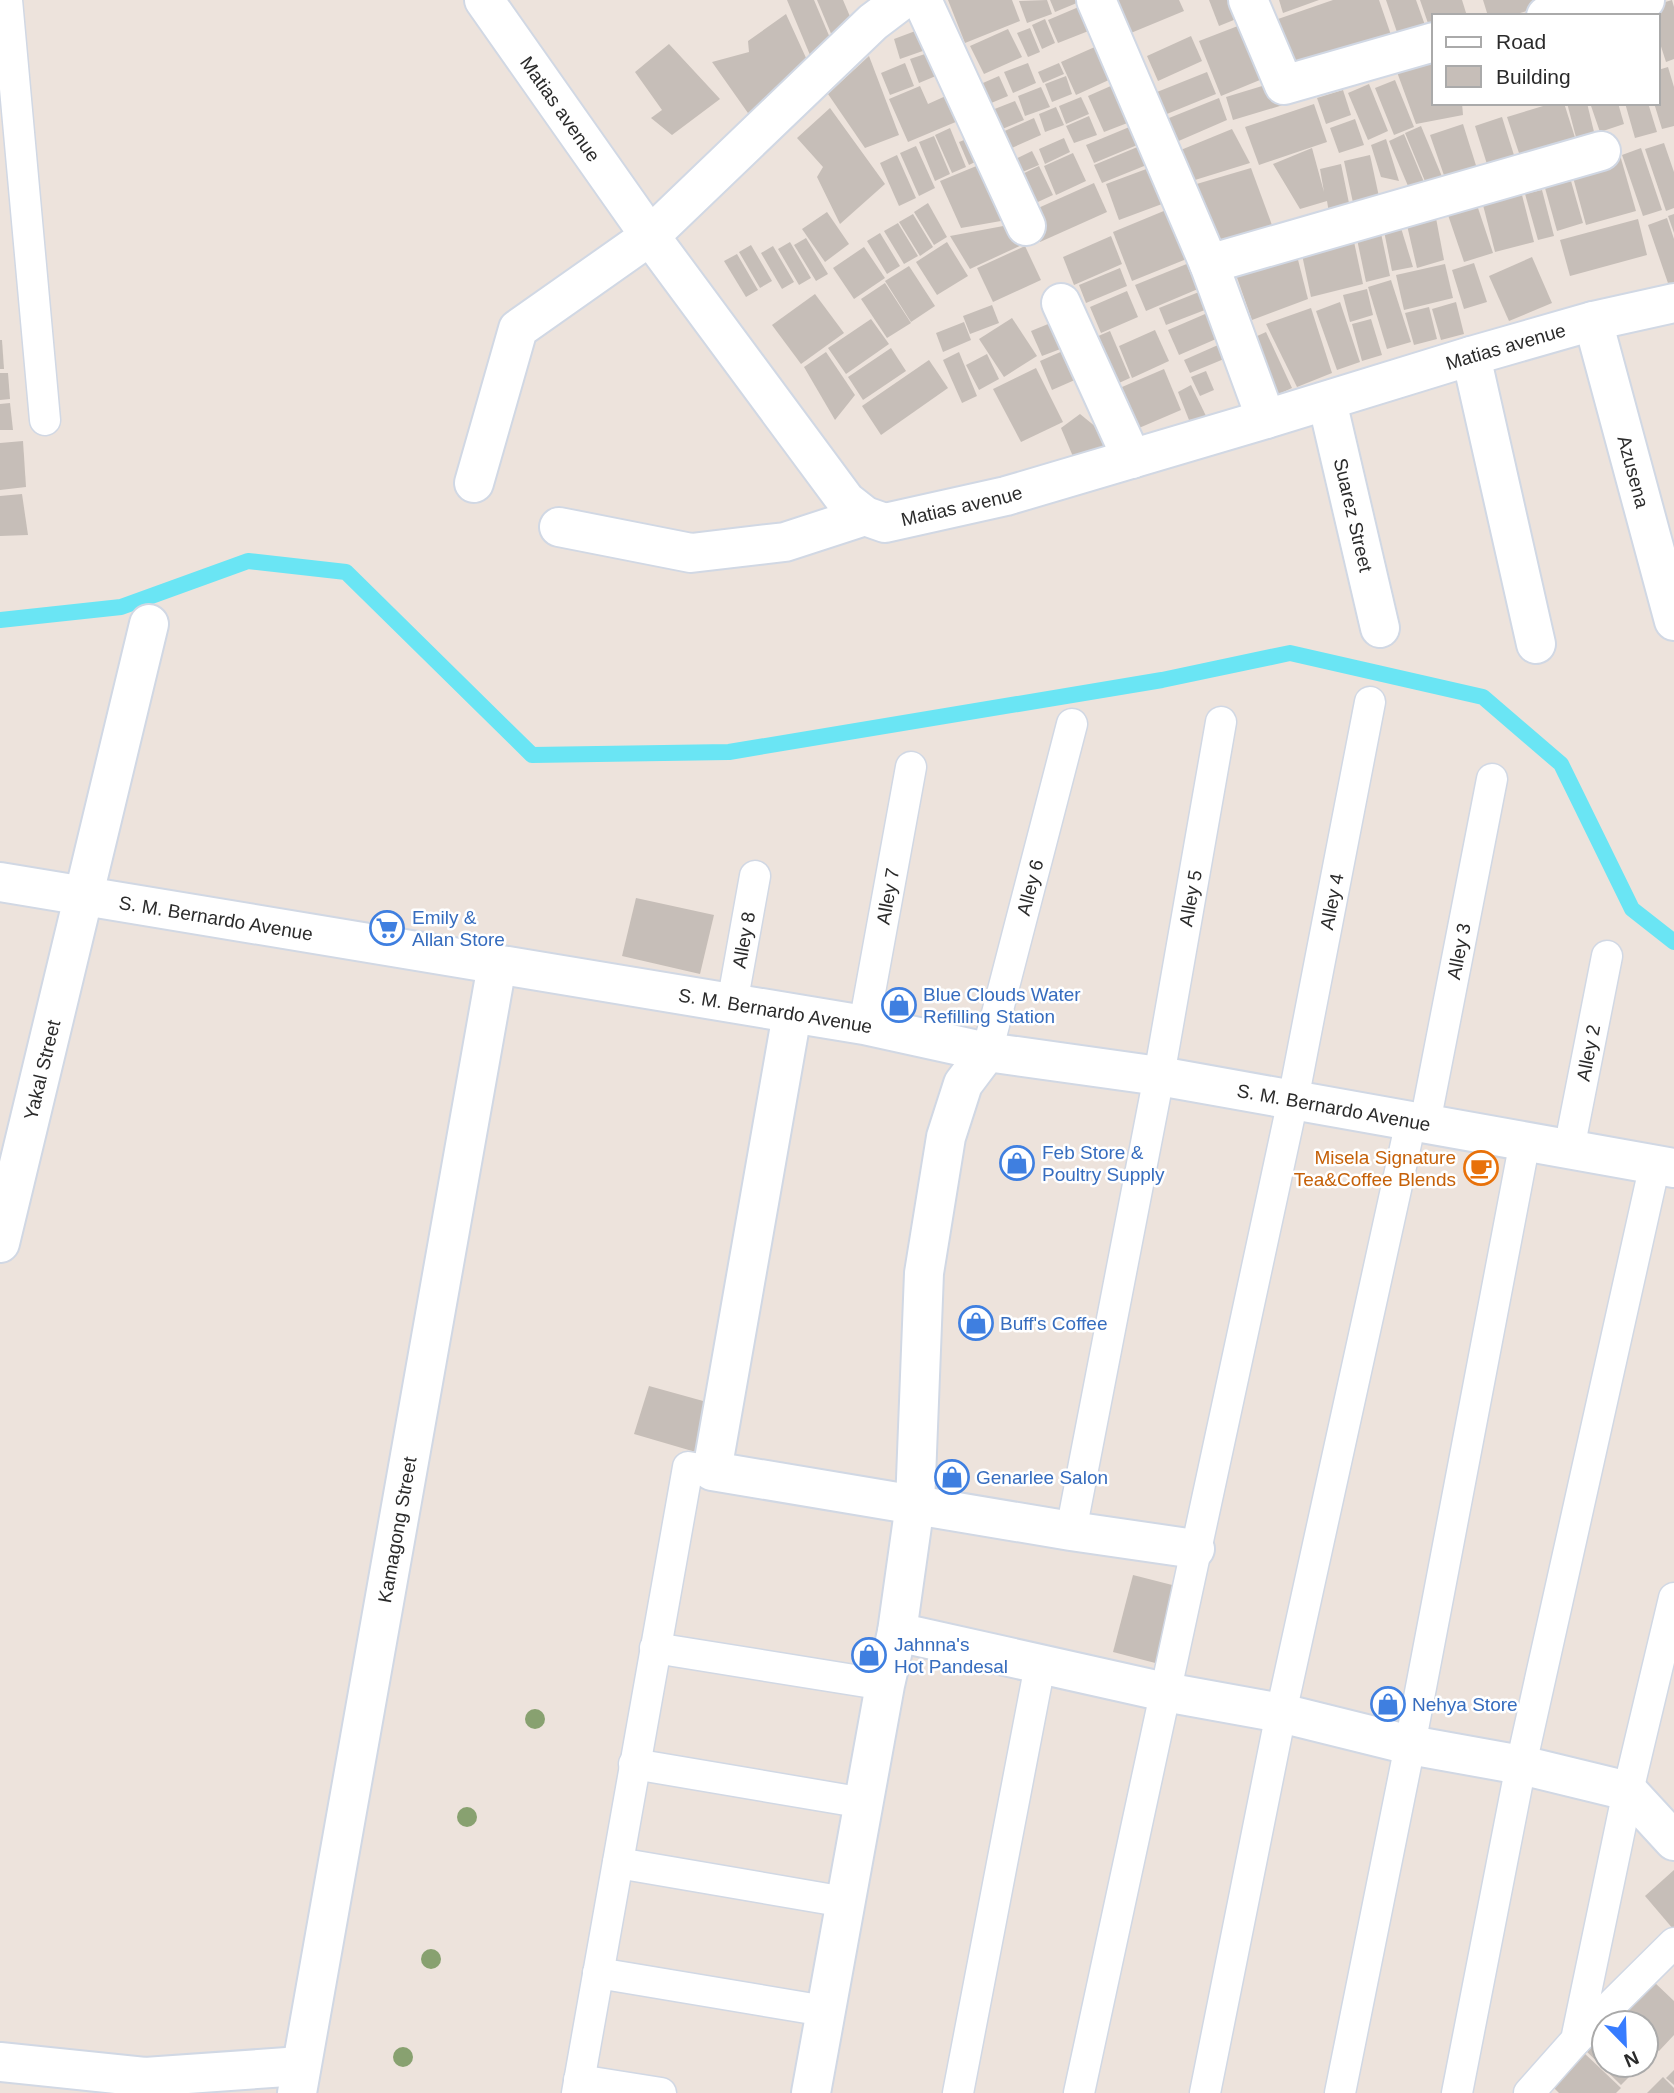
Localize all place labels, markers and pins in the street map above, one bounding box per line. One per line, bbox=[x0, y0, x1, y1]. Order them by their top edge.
place label: Emily & Allan Store bbox=[412, 907, 505, 950]
supermarket icon: Emily & Allan Store bbox=[368, 909, 406, 947]
place label: Blue Clouds Water Refilling Station bbox=[923, 984, 1081, 1027]
shop icon: Blue Clouds Water Refilling Station bbox=[880, 986, 918, 1024]
place label: Feb Store & Poultry Supply bbox=[1042, 1142, 1165, 1185]
shop icon: Feb Store & Poultry Supply bbox=[998, 1144, 1036, 1182]
place label: Misela Signature Tea&Coffee Blends bbox=[1294, 1147, 1456, 1190]
cafe icon: Misela Signature Tea&Coffee Blends bbox=[1462, 1149, 1500, 1187]
shop icon: Buff's Coffee bbox=[957, 1304, 995, 1342]
place label: Buff's Coffee bbox=[1000, 1313, 1108, 1334]
shop icon: Genarlee Salon bbox=[933, 1458, 971, 1496]
place label: Genarlee Salon bbox=[976, 1467, 1108, 1488]
place label: Jahnna's Hot Pandesal bbox=[894, 1634, 1008, 1677]
shop icon: Jahnna's Hot Pandesal bbox=[850, 1636, 888, 1674]
shop icon: Nehya Store bbox=[1369, 1685, 1407, 1723]
place label: Nehya Store bbox=[1412, 1694, 1518, 1715]

